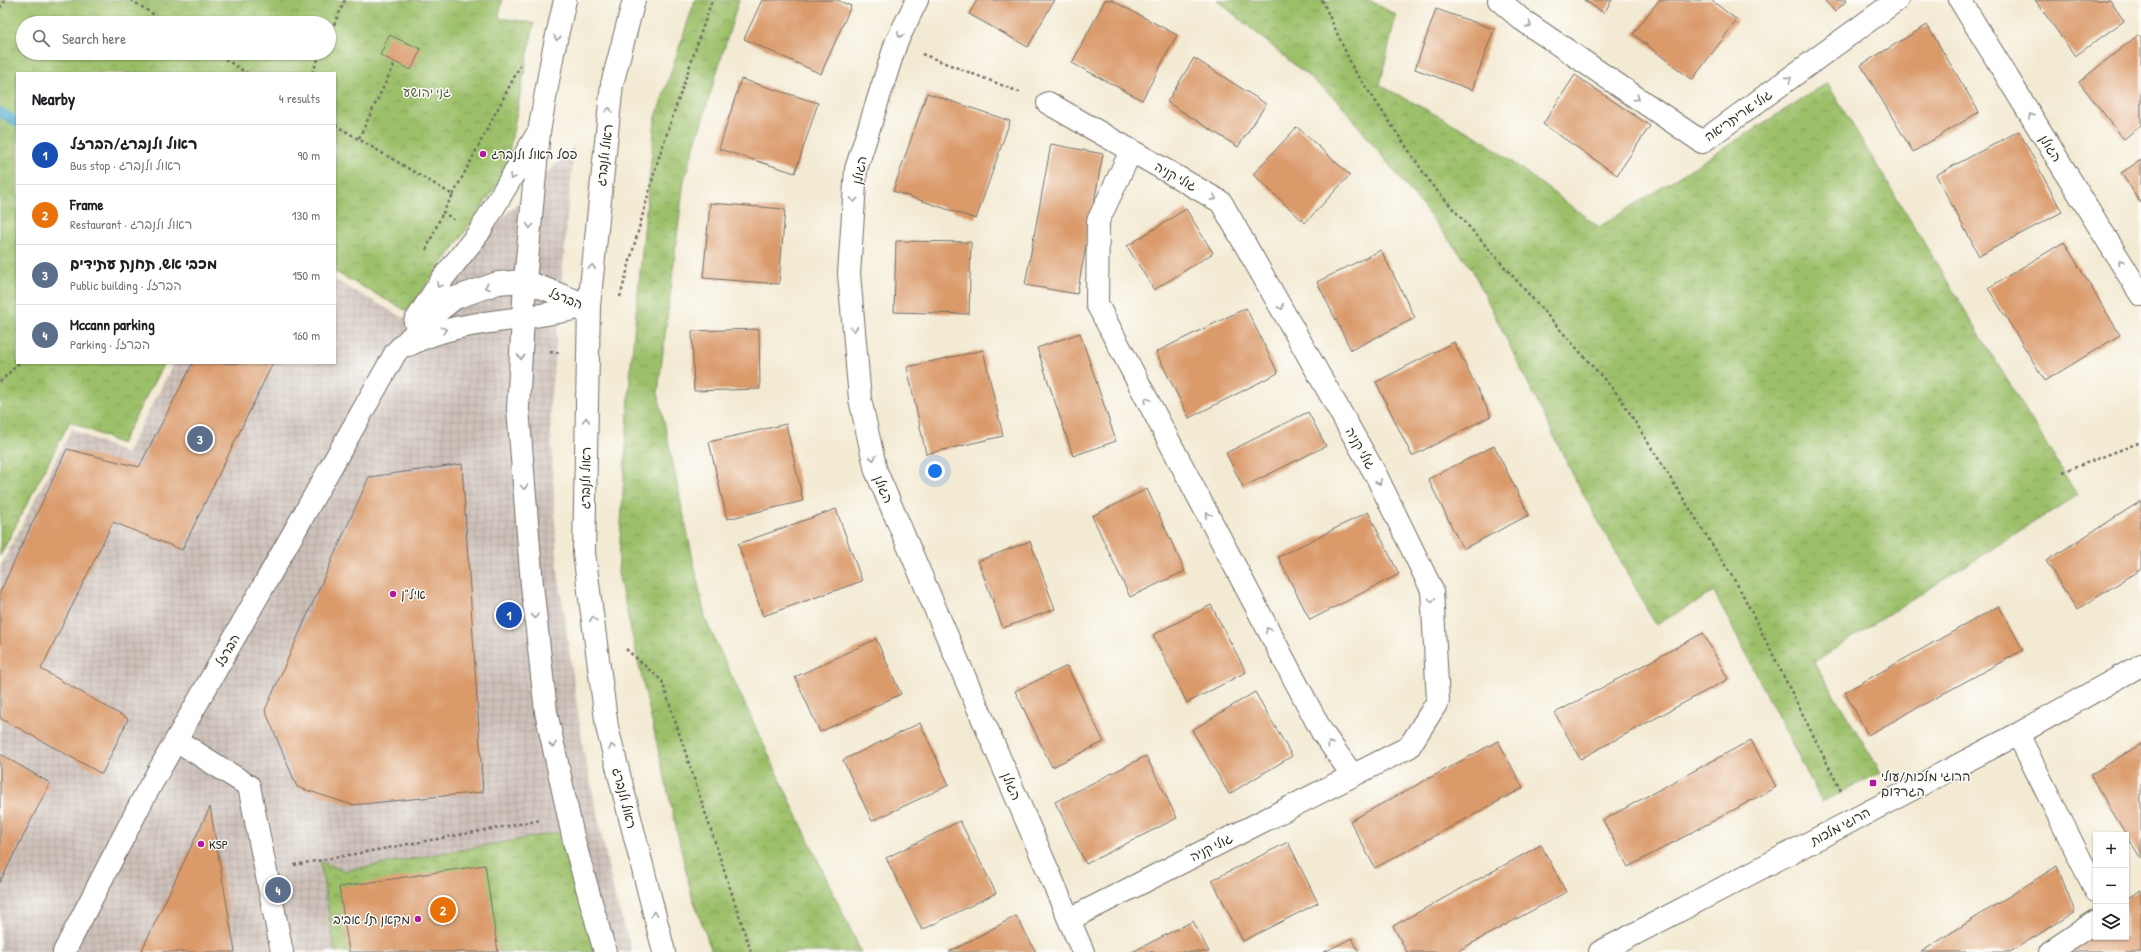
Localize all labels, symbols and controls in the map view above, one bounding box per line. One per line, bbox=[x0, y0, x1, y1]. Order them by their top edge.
search box bbox=[16, 16, 336, 60]
one-way arrow bbox=[1525, 20, 1532, 27]
icon: search bbox=[30, 27, 52, 49]
text: Search here bbox=[62, 28, 126, 49]
one-way arrow bbox=[897, 31, 905, 38]
one-way arrow bbox=[553, 35, 561, 41]
one-way arrow bbox=[1784, 77, 1791, 84]
park label: גני יהושע bbox=[403, 83, 451, 101]
street label: גולי אריתריאה bbox=[1701, 85, 1775, 145]
text: Nearby bbox=[32, 87, 75, 110]
text: 4 results bbox=[279, 89, 320, 107]
one-way arrow bbox=[1633, 93, 1640, 101]
one-way arrow bbox=[604, 107, 613, 113]
one-way arrow bbox=[2028, 113, 2035, 120]
street label: ראול ולנברג bbox=[591, 123, 617, 187]
street label: הגולן bbox=[2036, 131, 2066, 165]
text: ראול ולנברג/הברזל bbox=[70, 133, 198, 154]
place label: פסל ראול ולנברג bbox=[491, 145, 577, 163]
text: 1 bbox=[43, 146, 47, 164]
text: 90 m bbox=[298, 146, 320, 164]
marker: פסל ראול ולנברג bbox=[478, 149, 488, 159]
street label: הגולן bbox=[847, 154, 871, 186]
text: Bus stop · ראול ולנברג bbox=[70, 156, 181, 174]
street label: גולי קניה bbox=[1152, 157, 1200, 195]
one-way arrow bbox=[509, 173, 516, 180]
one-way arrow bbox=[1210, 193, 1217, 200]
text: Frame bbox=[70, 194, 103, 215]
one-way arrow bbox=[850, 197, 859, 203]
text: 2 bbox=[42, 206, 48, 224]
text: 130 m bbox=[292, 206, 320, 224]
text: Restaurant · ראול ולנברג bbox=[70, 215, 192, 233]
one-way arrow bbox=[526, 223, 535, 229]
text: מכבי אש, תחנת עתידים bbox=[70, 253, 217, 274]
one-way arrow bbox=[2118, 259, 2125, 266]
one-way arrow bbox=[588, 264, 597, 270]
text: 3 bbox=[42, 266, 48, 284]
text: 150 m bbox=[292, 266, 320, 284]
text: Public building · הברזל bbox=[70, 276, 182, 294]
one-way arrow bbox=[436, 281, 444, 288]
one-way arrow bbox=[483, 283, 490, 291]
street label: הברזל bbox=[546, 283, 586, 313]
one-way arrow bbox=[1277, 303, 1284, 311]
text: Mccann parking bbox=[70, 314, 155, 335]
text: 4 bbox=[43, 326, 47, 344]
text: 160 m bbox=[292, 326, 320, 344]
one-way arrow bbox=[440, 326, 447, 335]
one-way arrow bbox=[849, 326, 858, 332]
text: Parking · הברזל bbox=[70, 335, 150, 353]
one-way arrow bbox=[516, 354, 525, 360]
one-way arrow bbox=[1145, 396, 1152, 404]
one-way arrow bbox=[582, 417, 590, 423]
pin: 3 bbox=[187, 424, 213, 454]
street label: גולי קניה bbox=[1342, 424, 1380, 472]
street label: ראול ולנברג bbox=[575, 447, 595, 509]
one-way arrow bbox=[868, 455, 876, 461]
your location bbox=[925, 461, 945, 481]
street label: הגולן bbox=[870, 472, 898, 506]
one-way arrow bbox=[1374, 477, 1382, 485]
one-way arrow bbox=[520, 484, 529, 490]
one-way arrow bbox=[1205, 511, 1213, 519]
place label: איל"ן bbox=[401, 585, 426, 603]
marker: איל"ן bbox=[388, 589, 398, 599]
one-way arrow bbox=[1428, 597, 1437, 603]
pin: 1 bbox=[496, 600, 522, 630]
one-way arrow bbox=[531, 613, 540, 619]
one-way arrow bbox=[589, 616, 598, 622]
one-way arrow bbox=[1266, 626, 1273, 634]
street label: הברזל bbox=[210, 630, 244, 670]
one-way arrow bbox=[1328, 741, 1335, 748]
one-way arrow bbox=[549, 742, 557, 748]
one-way arrow bbox=[608, 744, 617, 751]
street label: ראול ולנברג bbox=[609, 765, 641, 831]
place label: הרוגי מלכות/עולי הגרדום bbox=[1881, 767, 1971, 800]
street label: הגולן bbox=[998, 769, 1026, 803]
marker: הרוגי מלכות/עולי הגרדום bbox=[1868, 778, 1878, 788]
street label: הרוגי מלכות bbox=[1806, 803, 1873, 850]
street label: גולי קניה bbox=[1187, 829, 1235, 865]
map controls bbox=[2093, 832, 2129, 940]
button: + bbox=[2093, 832, 2129, 868]
place label: KSP bbox=[209, 835, 228, 853]
marker: KSP bbox=[196, 839, 206, 849]
button: − bbox=[2093, 868, 2129, 904]
pin: 4 bbox=[265, 875, 291, 905]
pin: 2 bbox=[430, 895, 456, 925]
button: layers bbox=[2093, 904, 2129, 940]
place label: מקאן תל אביב bbox=[333, 910, 410, 928]
one-way arrow bbox=[650, 911, 659, 918]
marker: מקאן תל אביב bbox=[413, 914, 423, 924]

